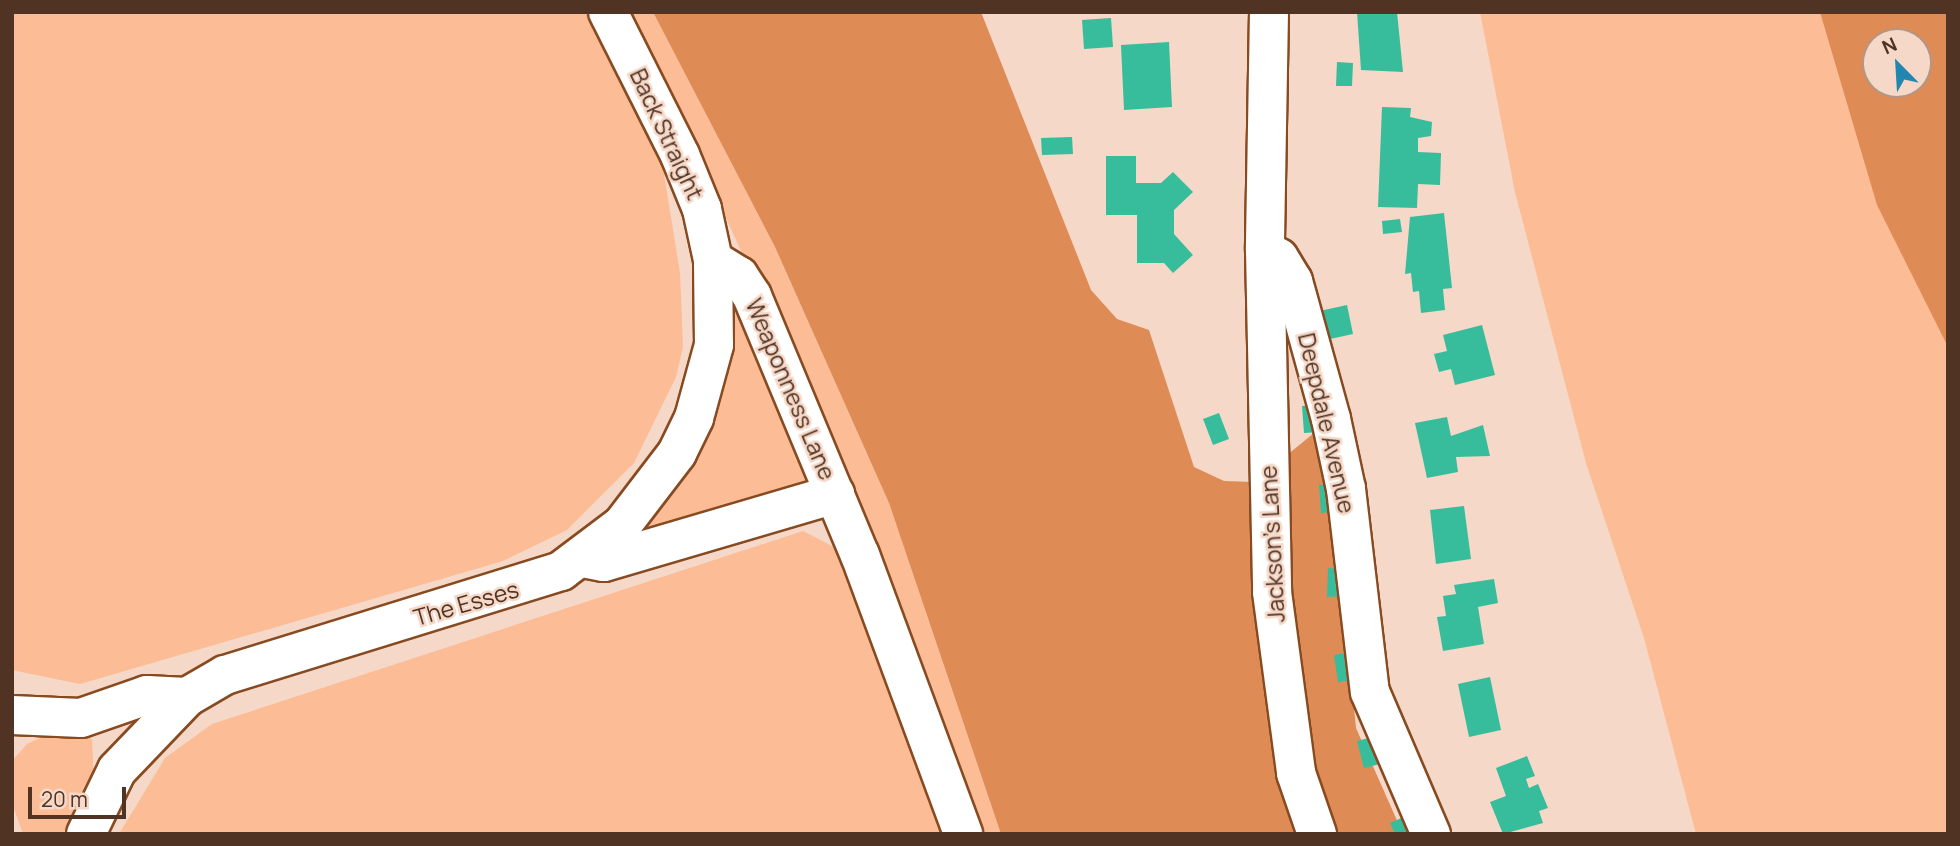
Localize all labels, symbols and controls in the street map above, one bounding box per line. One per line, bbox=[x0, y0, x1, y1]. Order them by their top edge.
north arrow bbox=[1862, 28, 1932, 98]
text: N bbox=[1878, 31, 1901, 60]
street label: Back Straight bbox=[625, 64, 709, 204]
street label: Weaponness Lane bbox=[740, 294, 842, 484]
street label: Deepdale Avenue bbox=[1293, 330, 1361, 516]
street label: Jackson's Lane bbox=[1254, 465, 1290, 623]
street label: The Esses bbox=[410, 575, 522, 631]
scale bar bbox=[32, 772, 130, 816]
text: 20 m bbox=[41, 785, 88, 813]

